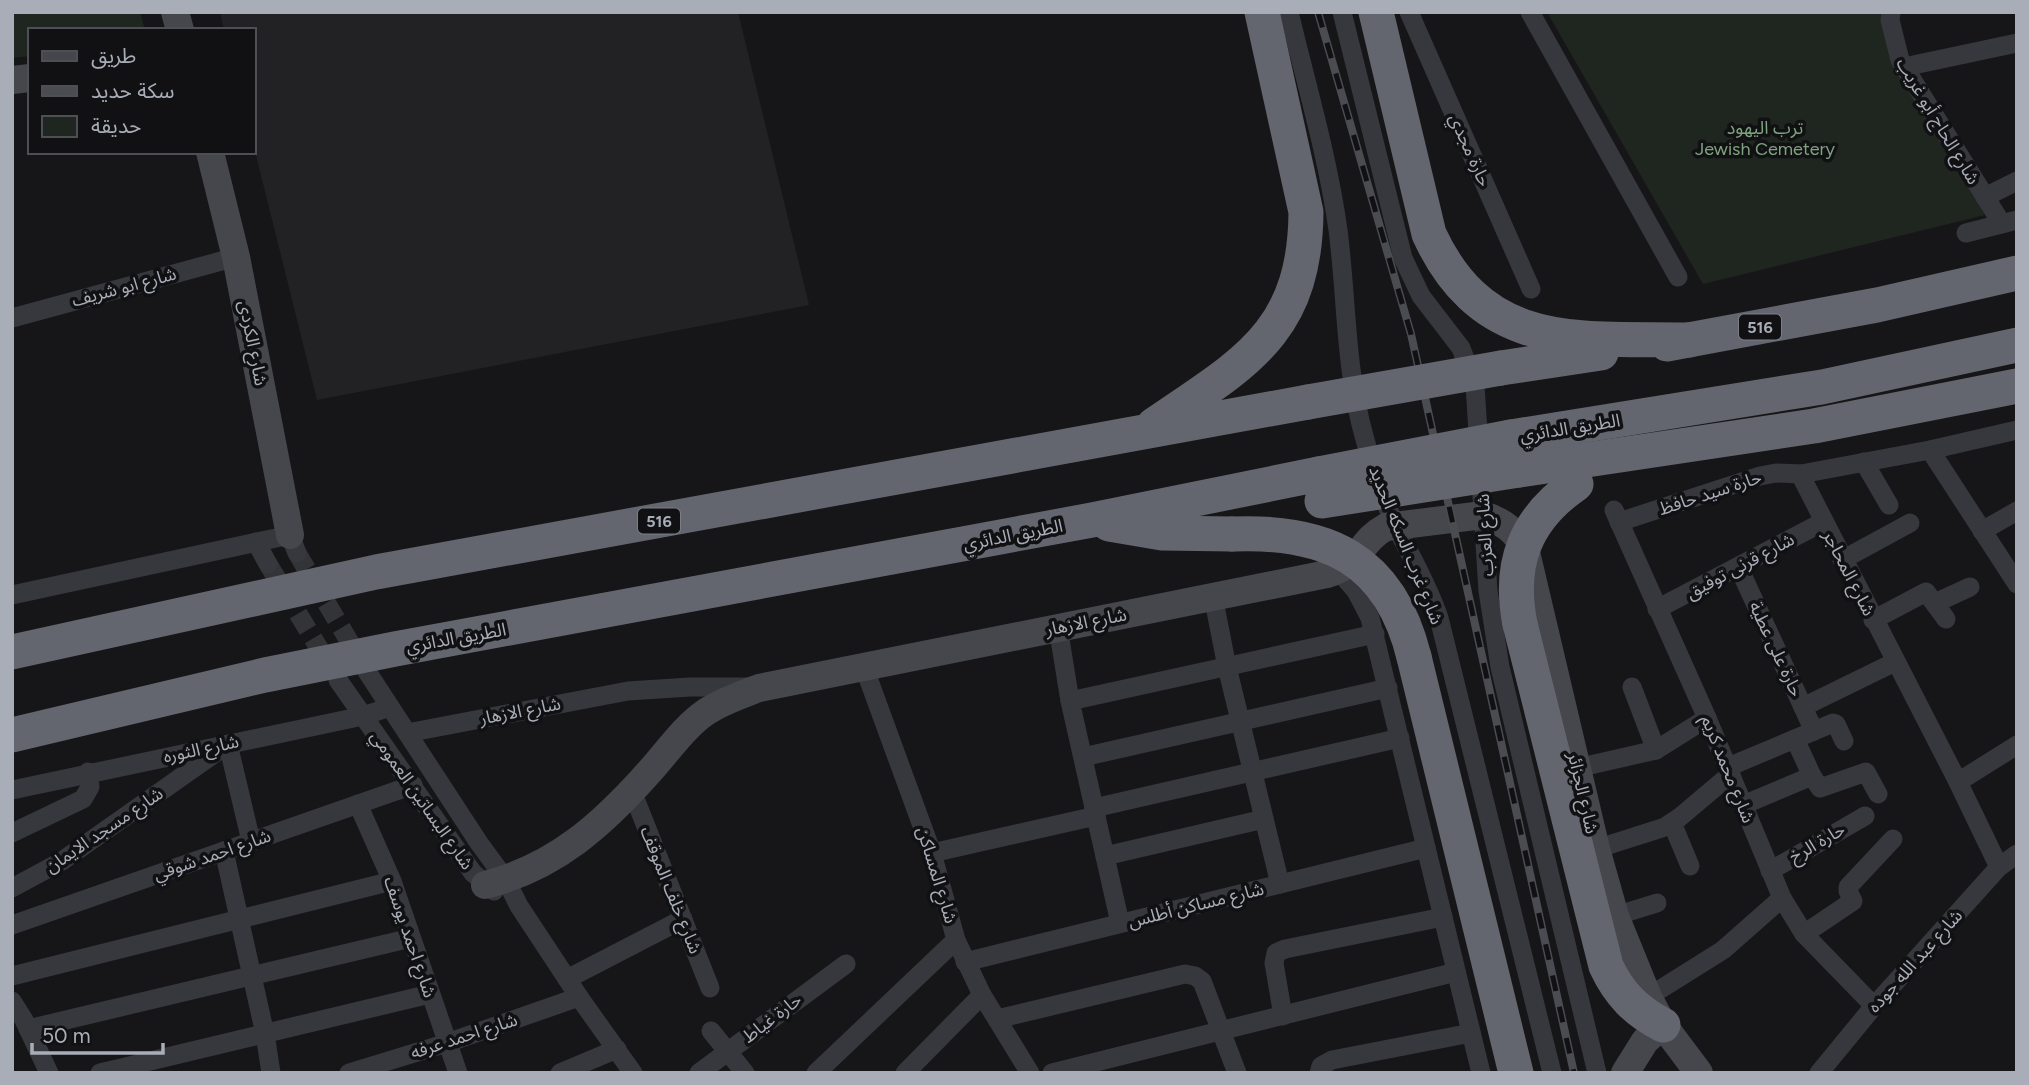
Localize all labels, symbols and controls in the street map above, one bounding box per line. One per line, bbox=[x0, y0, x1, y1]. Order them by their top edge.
legend bbox=[28, 28, 256, 154]
text: طريق bbox=[91, 43, 136, 69]
street label: شارع الحاج أبو غريب bbox=[1889, 54, 1985, 190]
text: سكة حديد bbox=[91, 78, 175, 103]
street label: حارة مجدي bbox=[1442, 110, 1496, 191]
text: حديقة bbox=[91, 113, 141, 138]
park label: ترب اليهود Jewish Cemetery bbox=[1695, 117, 1836, 160]
street label: شارع ابو شريف bbox=[69, 262, 180, 314]
street label: شارع الكردى bbox=[231, 298, 272, 388]
road number: 516 bbox=[1739, 314, 1781, 340]
street label: الطريق الدائري bbox=[1518, 409, 1622, 449]
street label: شارع غرب السكه الحديد bbox=[1361, 462, 1448, 629]
street label: حارة سيد حافظ bbox=[1656, 466, 1764, 520]
street label: شارع العزب bbox=[1472, 493, 1501, 577]
road number: 516 bbox=[638, 508, 680, 534]
street label: الطريق الدائري bbox=[961, 515, 1065, 558]
street label: شارع المحاجر bbox=[1815, 526, 1880, 621]
street label: شارع قرنى توفيق bbox=[1682, 528, 1800, 607]
street label: حارة على عطية bbox=[1744, 598, 1808, 700]
street label: شارع الازهار bbox=[1042, 603, 1129, 644]
street label: الطريق الدائري bbox=[404, 618, 508, 660]
street label: شارع الازهار bbox=[476, 692, 563, 733]
street label: شارع محمد كريم bbox=[1694, 712, 1760, 827]
street label: شارع البساتين العمومي bbox=[363, 726, 478, 876]
street label: شارع الثوره bbox=[161, 730, 242, 771]
street label: شارع الجزائر bbox=[1560, 749, 1603, 837]
street label: شارع مسجد الايمان bbox=[41, 782, 169, 880]
street label: حارة الرخ bbox=[1785, 818, 1850, 870]
street label: شارع خلف الموقف bbox=[633, 823, 707, 958]
street label: شارع المساكن bbox=[909, 824, 962, 927]
street label: شارع احمد شوقي bbox=[150, 825, 275, 888]
street label: شارع احمد يوسف bbox=[376, 874, 441, 1001]
street label: شارع مساكن أطلس bbox=[1126, 877, 1267, 935]
street label: شارع عبد الله جوده bbox=[1863, 905, 1969, 1019]
street label: حارة غياط bbox=[738, 989, 806, 1047]
street label: شارع احمد عرفه bbox=[408, 1008, 521, 1067]
scale bar bbox=[32, 1012, 163, 1056]
text: 50 m bbox=[42, 1023, 91, 1048]

